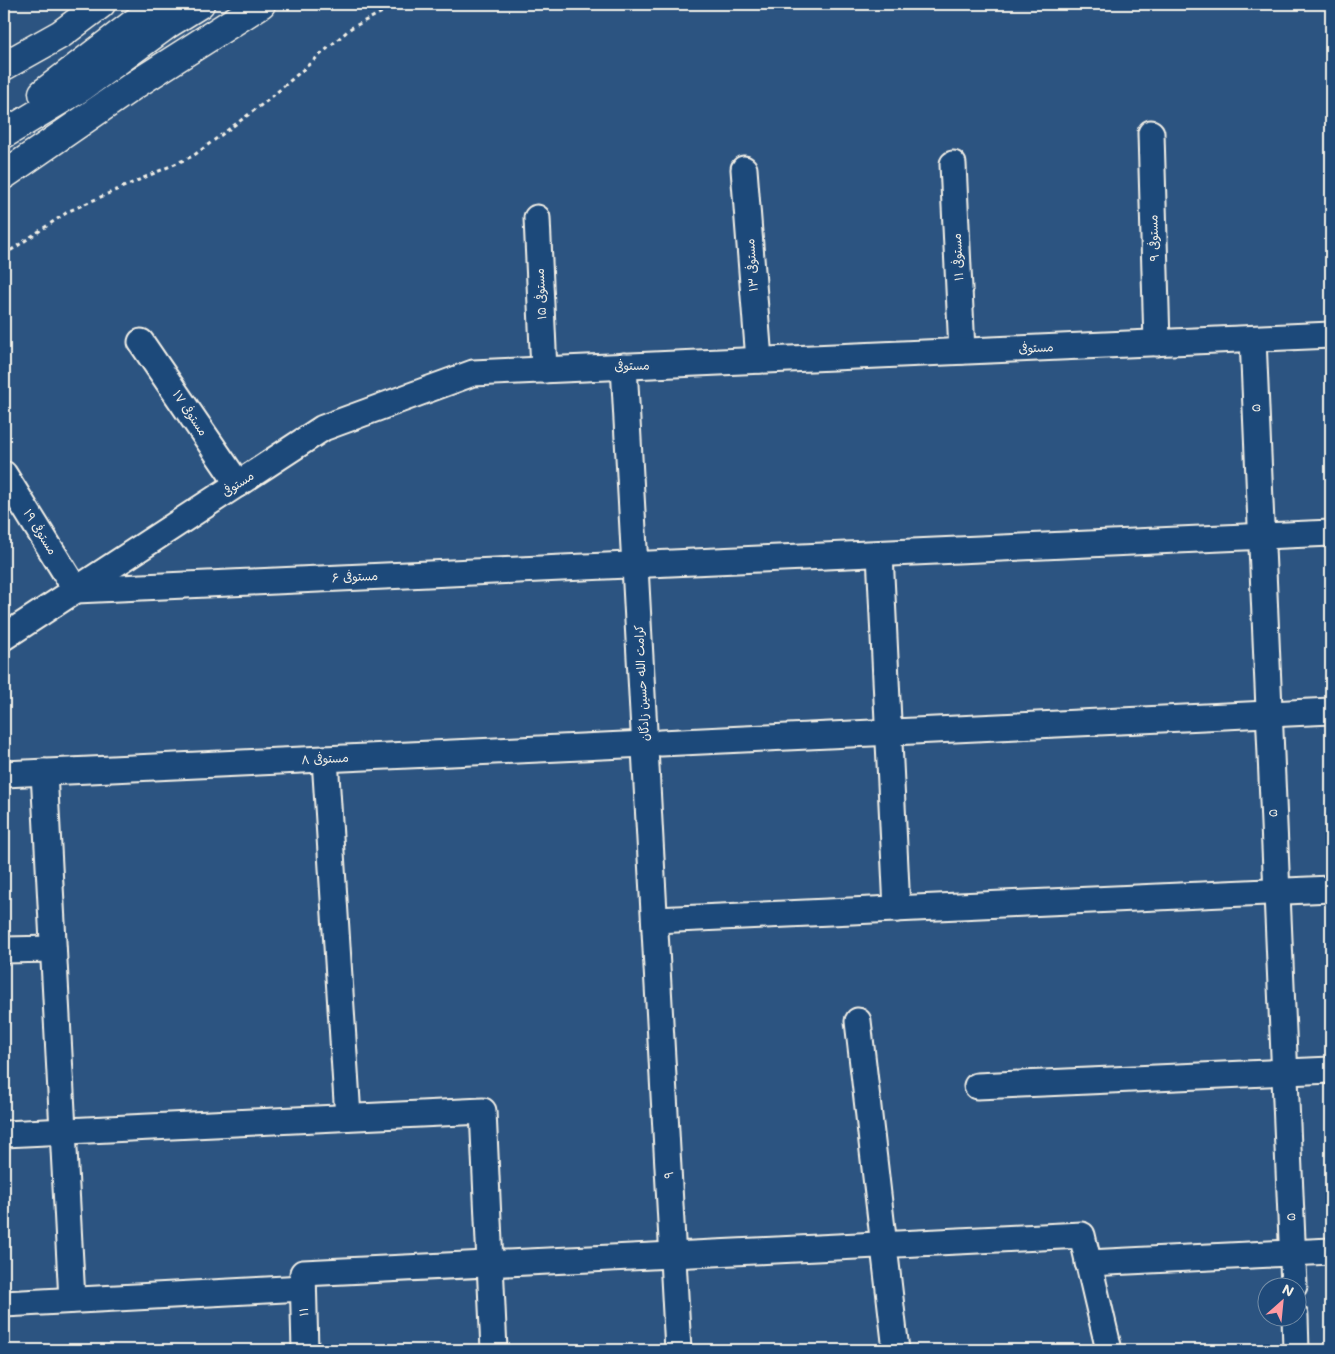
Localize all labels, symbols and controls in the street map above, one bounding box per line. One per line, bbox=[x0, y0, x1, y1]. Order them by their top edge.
street label: مستوفی ۹ bbox=[1144, 214, 1162, 262]
street label: مستوفی ۱۱ bbox=[948, 233, 966, 281]
street label: مستوفی ۱۳ bbox=[741, 238, 761, 292]
street label: مستوفی ۱۵ bbox=[531, 268, 549, 320]
street label: مستوفی bbox=[1018, 338, 1054, 356]
street label: مستوفی bbox=[614, 356, 650, 374]
street label: مستوفی ۱۷ bbox=[170, 386, 212, 438]
street label: ۵ bbox=[1247, 404, 1263, 412]
street label: مستوفی bbox=[218, 467, 257, 499]
street label: مستوفی ۱۹ bbox=[21, 506, 61, 557]
street label: مستوفی ۶ bbox=[331, 567, 378, 585]
street label: کرامت الله حسین زادگان bbox=[630, 624, 652, 742]
street label: مستوفی ۸ bbox=[301, 749, 349, 767]
street label: ۵ bbox=[1264, 808, 1280, 818]
street label: ۹ bbox=[660, 1171, 676, 1179]
street label: ۵ bbox=[1282, 1213, 1298, 1221]
north arrow bbox=[1258, 1276, 1308, 1326]
text: N bbox=[1279, 1279, 1297, 1301]
street label: ۱۱ bbox=[295, 1307, 311, 1317]

